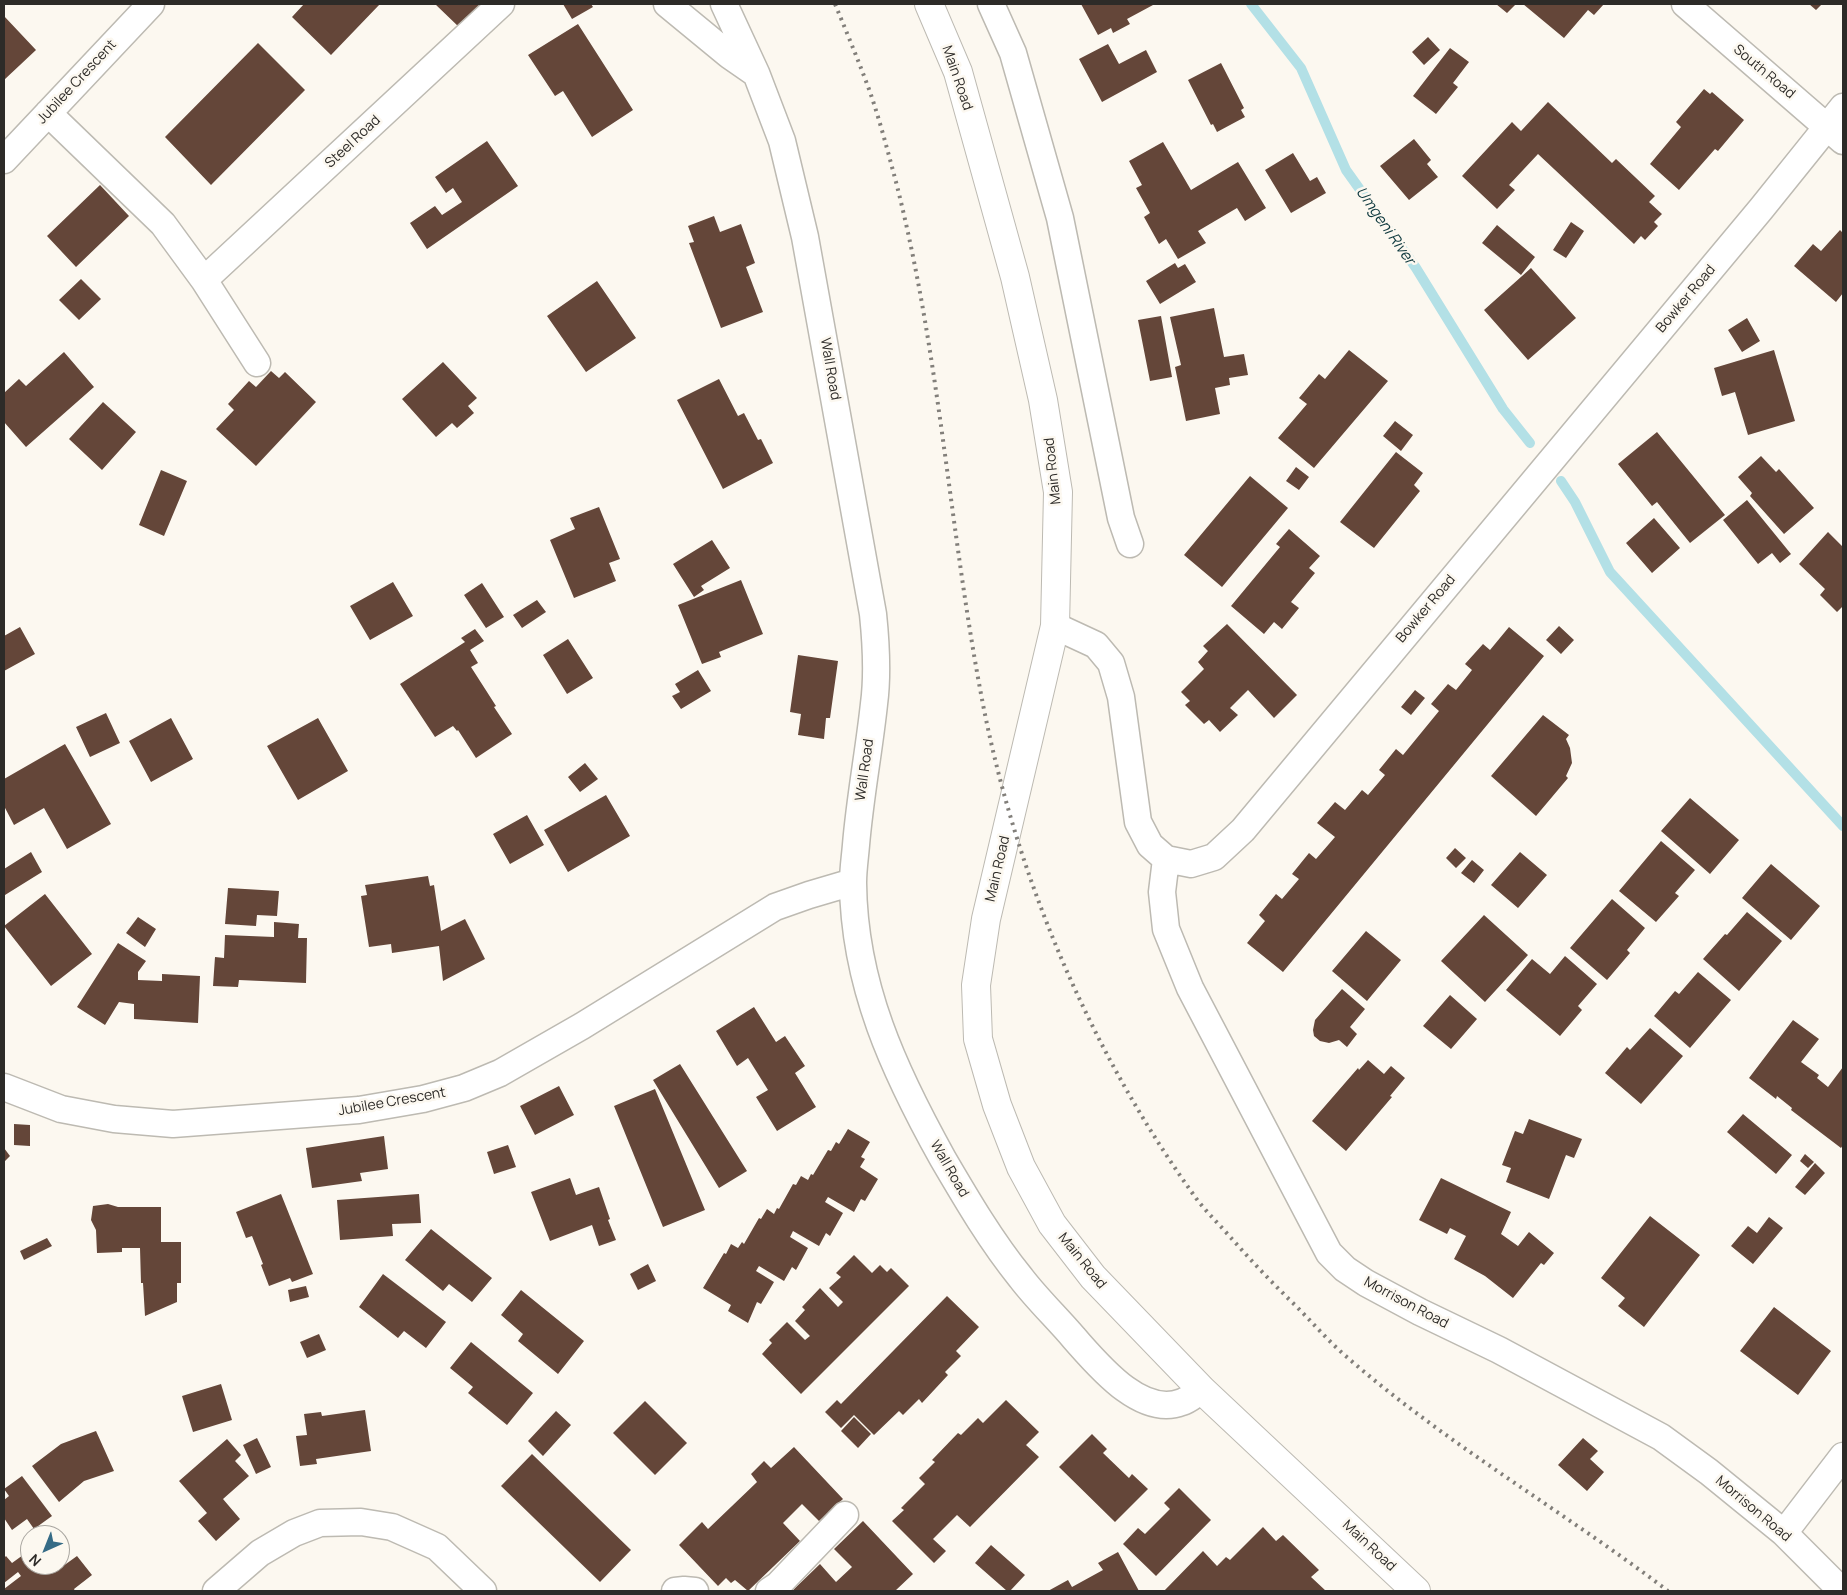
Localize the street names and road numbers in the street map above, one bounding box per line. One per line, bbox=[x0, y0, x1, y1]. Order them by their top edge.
street label: Jubilee Crescent bbox=[34, 37, 120, 127]
street label: South Road bbox=[1730, 41, 1798, 103]
street label: Main Road bbox=[938, 44, 976, 112]
street label: Steel Road bbox=[322, 112, 384, 172]
street label: Bowker Road bbox=[1653, 262, 1719, 336]
street label: Wall Road bbox=[816, 337, 844, 401]
street label: Main Road bbox=[1041, 437, 1065, 505]
street label: Bowker Road bbox=[1393, 572, 1459, 646]
street label: Wall Road bbox=[852, 738, 878, 802]
street label: Main Road bbox=[982, 834, 1014, 904]
street label: Jubilee Crescent bbox=[337, 1084, 447, 1120]
street label: Wall Road bbox=[926, 1138, 972, 1200]
street label: Main Road bbox=[1054, 1230, 1110, 1292]
street label: Morrison Road bbox=[1361, 1274, 1451, 1332]
street label: Morrison Road bbox=[1712, 1473, 1794, 1545]
street label: Main Road bbox=[1339, 1517, 1399, 1575]

